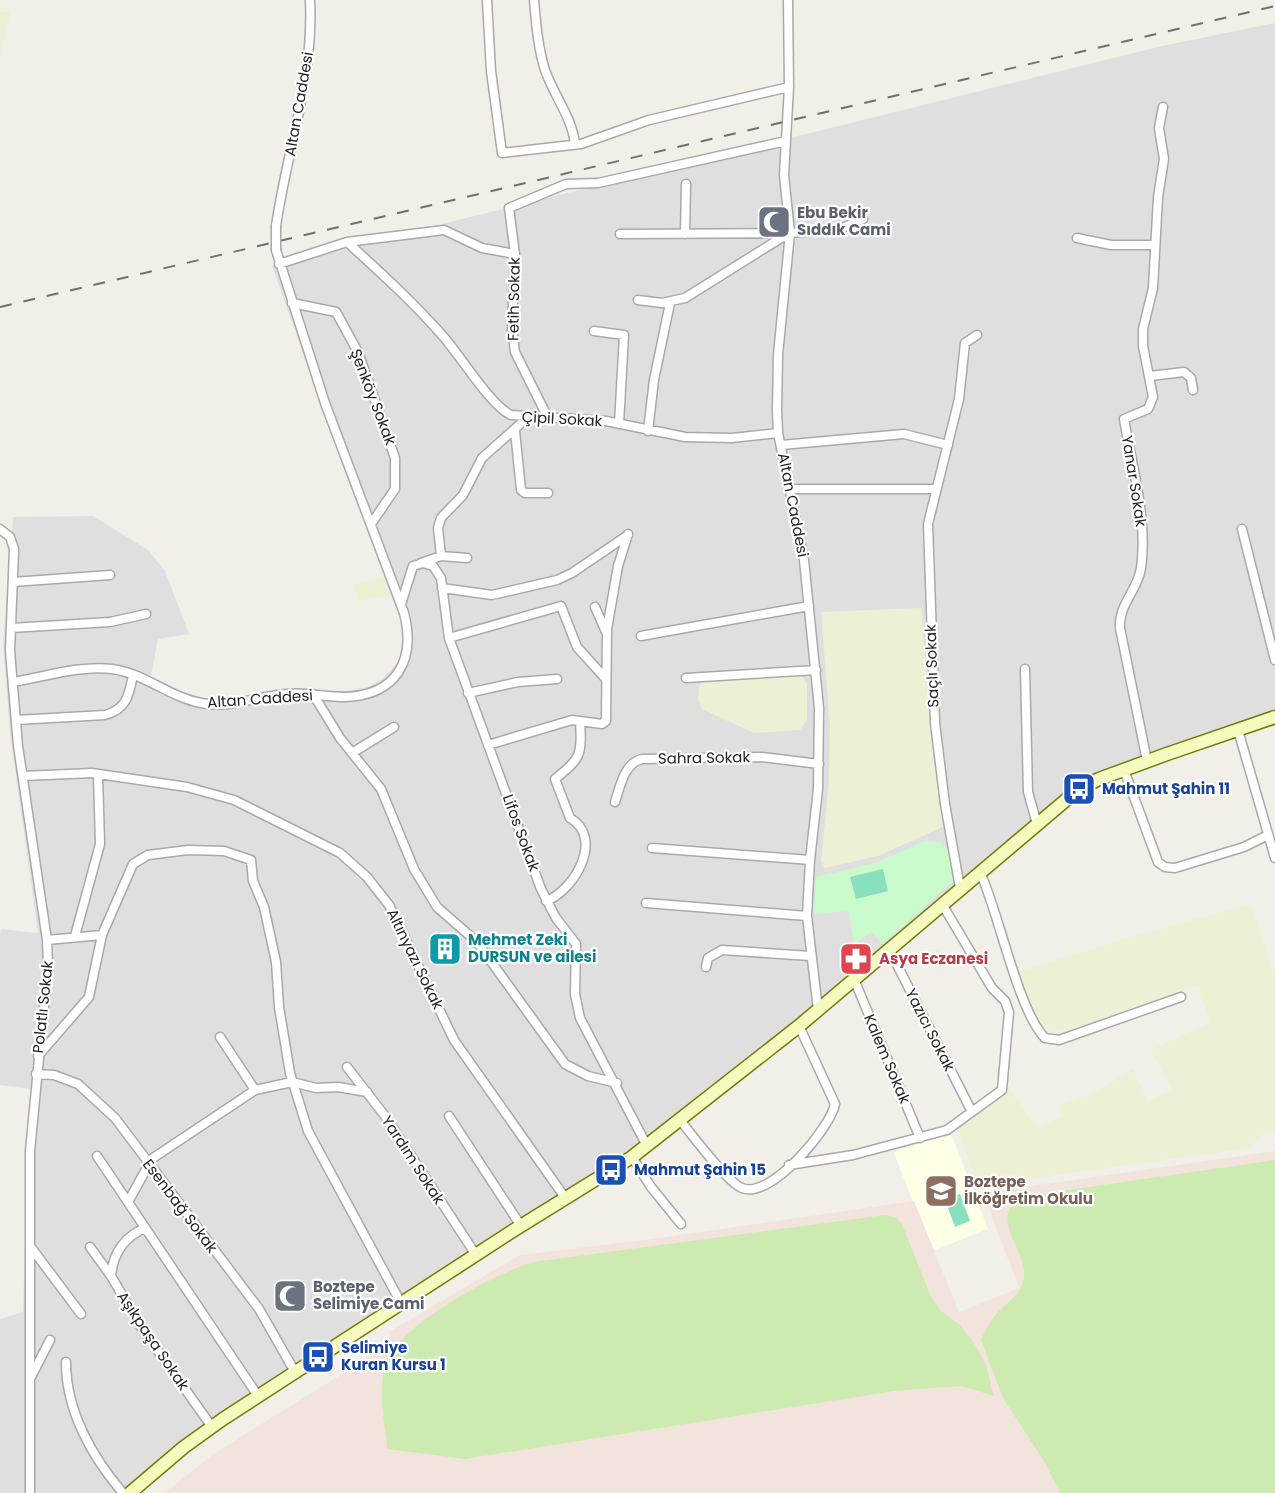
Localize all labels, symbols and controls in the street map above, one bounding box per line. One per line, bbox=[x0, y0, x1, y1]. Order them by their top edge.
street label: Altan Caddesi bbox=[279, 50, 318, 158]
place label: Ebu Bekir Sıddık Cami bbox=[797, 202, 891, 240]
mosque icon: Ebu Bekir Sıddık Cami bbox=[756, 204, 792, 240]
street label: Fetih Sokak bbox=[502, 257, 525, 341]
street label: Şenköy Sokak bbox=[345, 346, 402, 448]
street label: Çipil Sokak bbox=[521, 406, 603, 431]
street label: Yanar Sokak bbox=[1117, 434, 1152, 528]
street label: Altan Caddesi bbox=[773, 451, 814, 559]
street label: Saçlı Sokak bbox=[920, 624, 943, 708]
street label: Altan Caddesi bbox=[206, 684, 313, 713]
street label: Sahra Sokak bbox=[658, 746, 751, 769]
bus stop icon: Mahmut Şahin 11 bbox=[1061, 771, 1097, 807]
place label: Mahmut Şahin 11 bbox=[1102, 778, 1230, 799]
street label: Lifos Sokak bbox=[498, 791, 545, 875]
street label: Altınyazı Sokak bbox=[382, 905, 449, 1013]
place label: Mehmet Zeki DURSUN ve ailesi bbox=[468, 929, 596, 967]
building icon: Mehmet Zeki DURSUN ve ailesi bbox=[427, 931, 463, 967]
pharmacy icon: Asya Eczanesi bbox=[838, 941, 874, 977]
place label: Asya Eczanesi bbox=[879, 948, 988, 969]
street label: Polatlı Sokak bbox=[27, 959, 58, 1054]
street label: Yazıcı Sokak bbox=[901, 985, 960, 1075]
street label: Kalem Sokak bbox=[859, 1011, 916, 1107]
street label: Yardım Sokak bbox=[377, 1111, 450, 1208]
bus stop icon: Mahmut Şahin 15 bbox=[593, 1152, 629, 1188]
street label: Esenbağ Sokak bbox=[138, 1154, 223, 1257]
place label: Mahmut Şahin 15 bbox=[634, 1159, 766, 1180]
place label: Boztepe İlköğretim Okulu bbox=[964, 1171, 1093, 1209]
school or university icon: Boztepe İlköğretim Okulu bbox=[923, 1173, 959, 1209]
place label: Boztepe Selimiye Cami bbox=[313, 1276, 424, 1314]
mosque icon: Boztepe Selimiye Cami bbox=[272, 1278, 308, 1314]
street label: Aşıkpaşa Sokak bbox=[112, 1287, 195, 1395]
place label: Selimiye Kuran Kursu 1 bbox=[341, 1337, 446, 1375]
bus stop icon: Selimiye Kuran Kursu 1 bbox=[300, 1339, 336, 1375]

